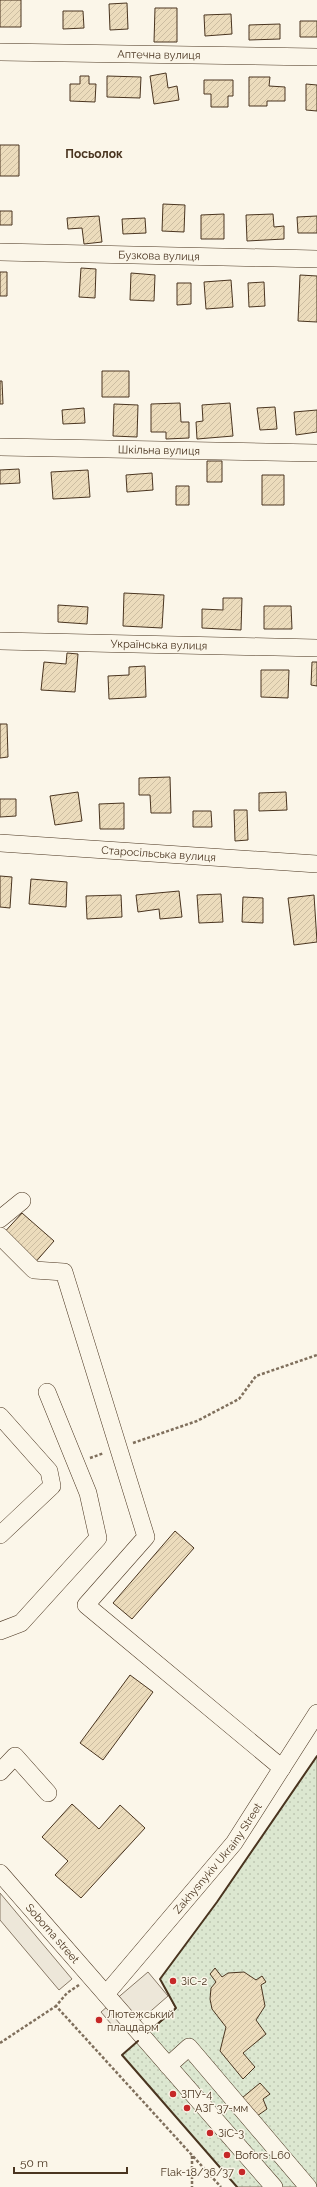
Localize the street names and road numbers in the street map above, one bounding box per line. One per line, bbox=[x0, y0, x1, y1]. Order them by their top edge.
street label: Аптечна вулиця bbox=[117, 48, 201, 62]
street label: Бузкова вулиця bbox=[118, 249, 200, 263]
street label: Шкільна вулиця bbox=[118, 443, 200, 458]
street label: Українська вулиця bbox=[110, 637, 207, 653]
street label: Старосільська вулиця bbox=[101, 844, 216, 864]
street label: Zakhysnykiv Ukrainy Street bbox=[171, 1800, 265, 1916]
street label: Soborna street bbox=[23, 1901, 82, 1966]

